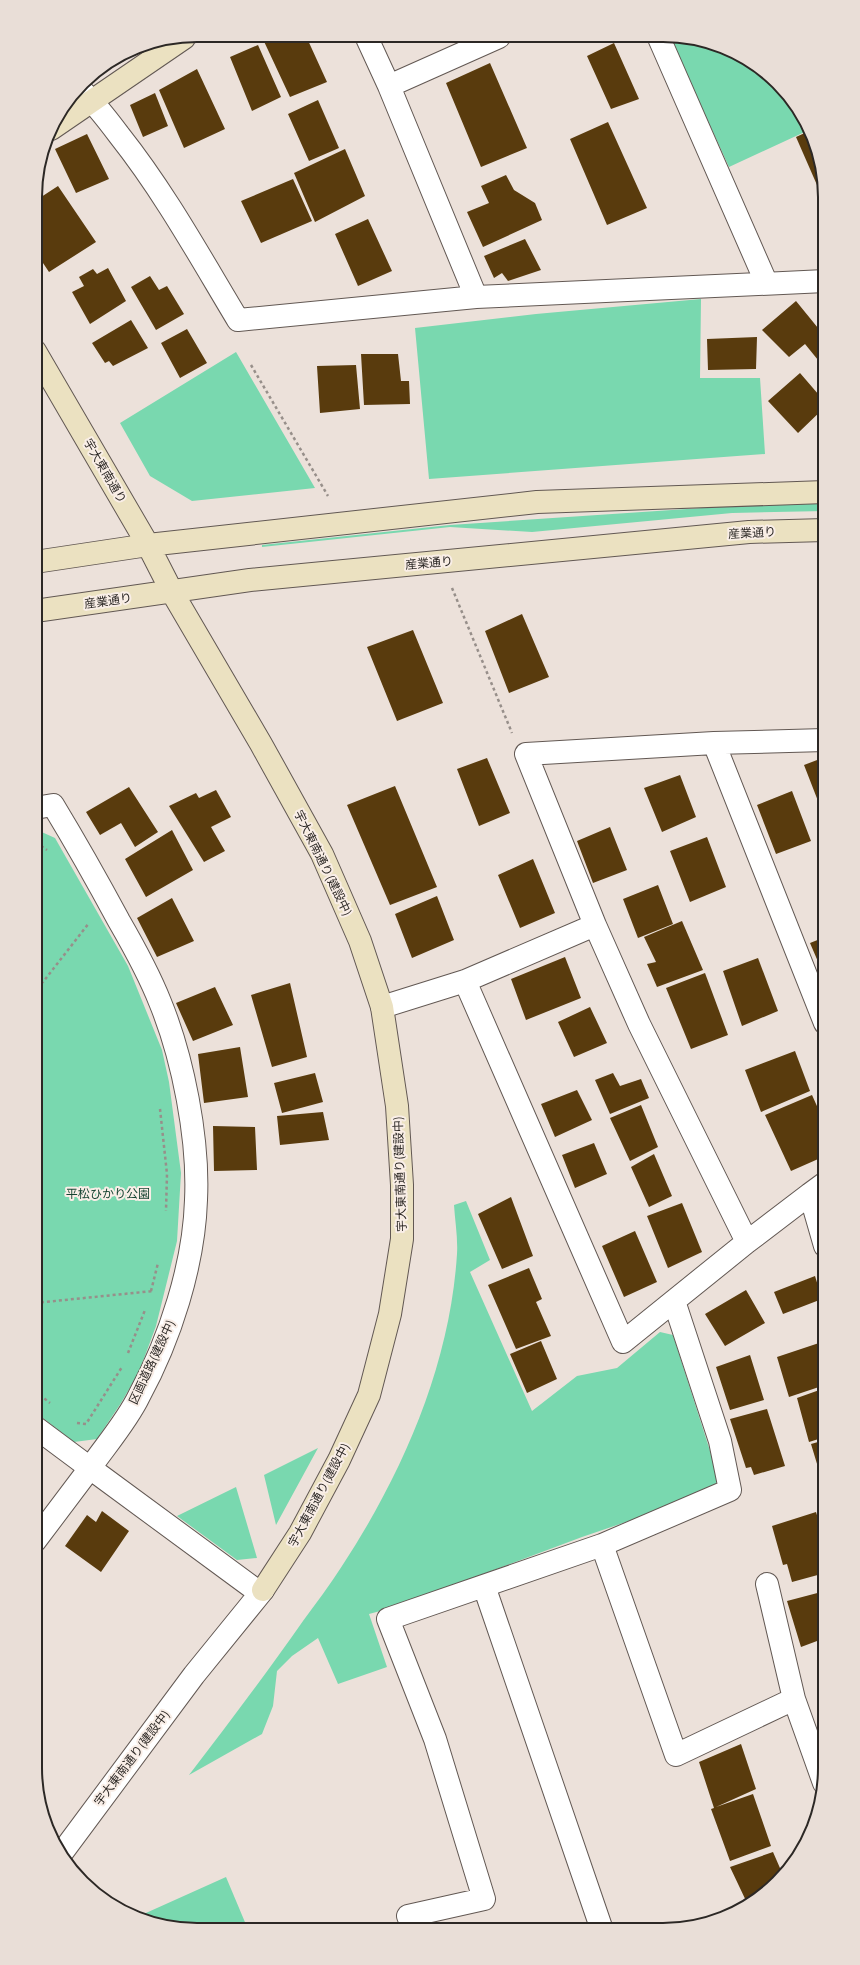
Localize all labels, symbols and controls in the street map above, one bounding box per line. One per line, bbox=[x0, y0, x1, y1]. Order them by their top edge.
street label: 宇大東南通り bbox=[81, 436, 130, 506]
street label: 産業通り bbox=[728, 524, 776, 541]
street label: 産業通り bbox=[404, 553, 454, 572]
street label: 産業通り bbox=[83, 590, 133, 611]
street label: 宇大東南通り(建設中) bbox=[291, 807, 356, 918]
street label: 宇大東南通り(建設中) bbox=[390, 1116, 409, 1232]
park label: 平松ひかり公園 bbox=[66, 1186, 150, 1201]
street label: 区画道路(建設中) bbox=[125, 1317, 178, 1407]
street label: 宇大東南通り(建設中) bbox=[285, 1440, 352, 1549]
street label: 宇大東南通り(建設中) bbox=[91, 1707, 172, 1808]

